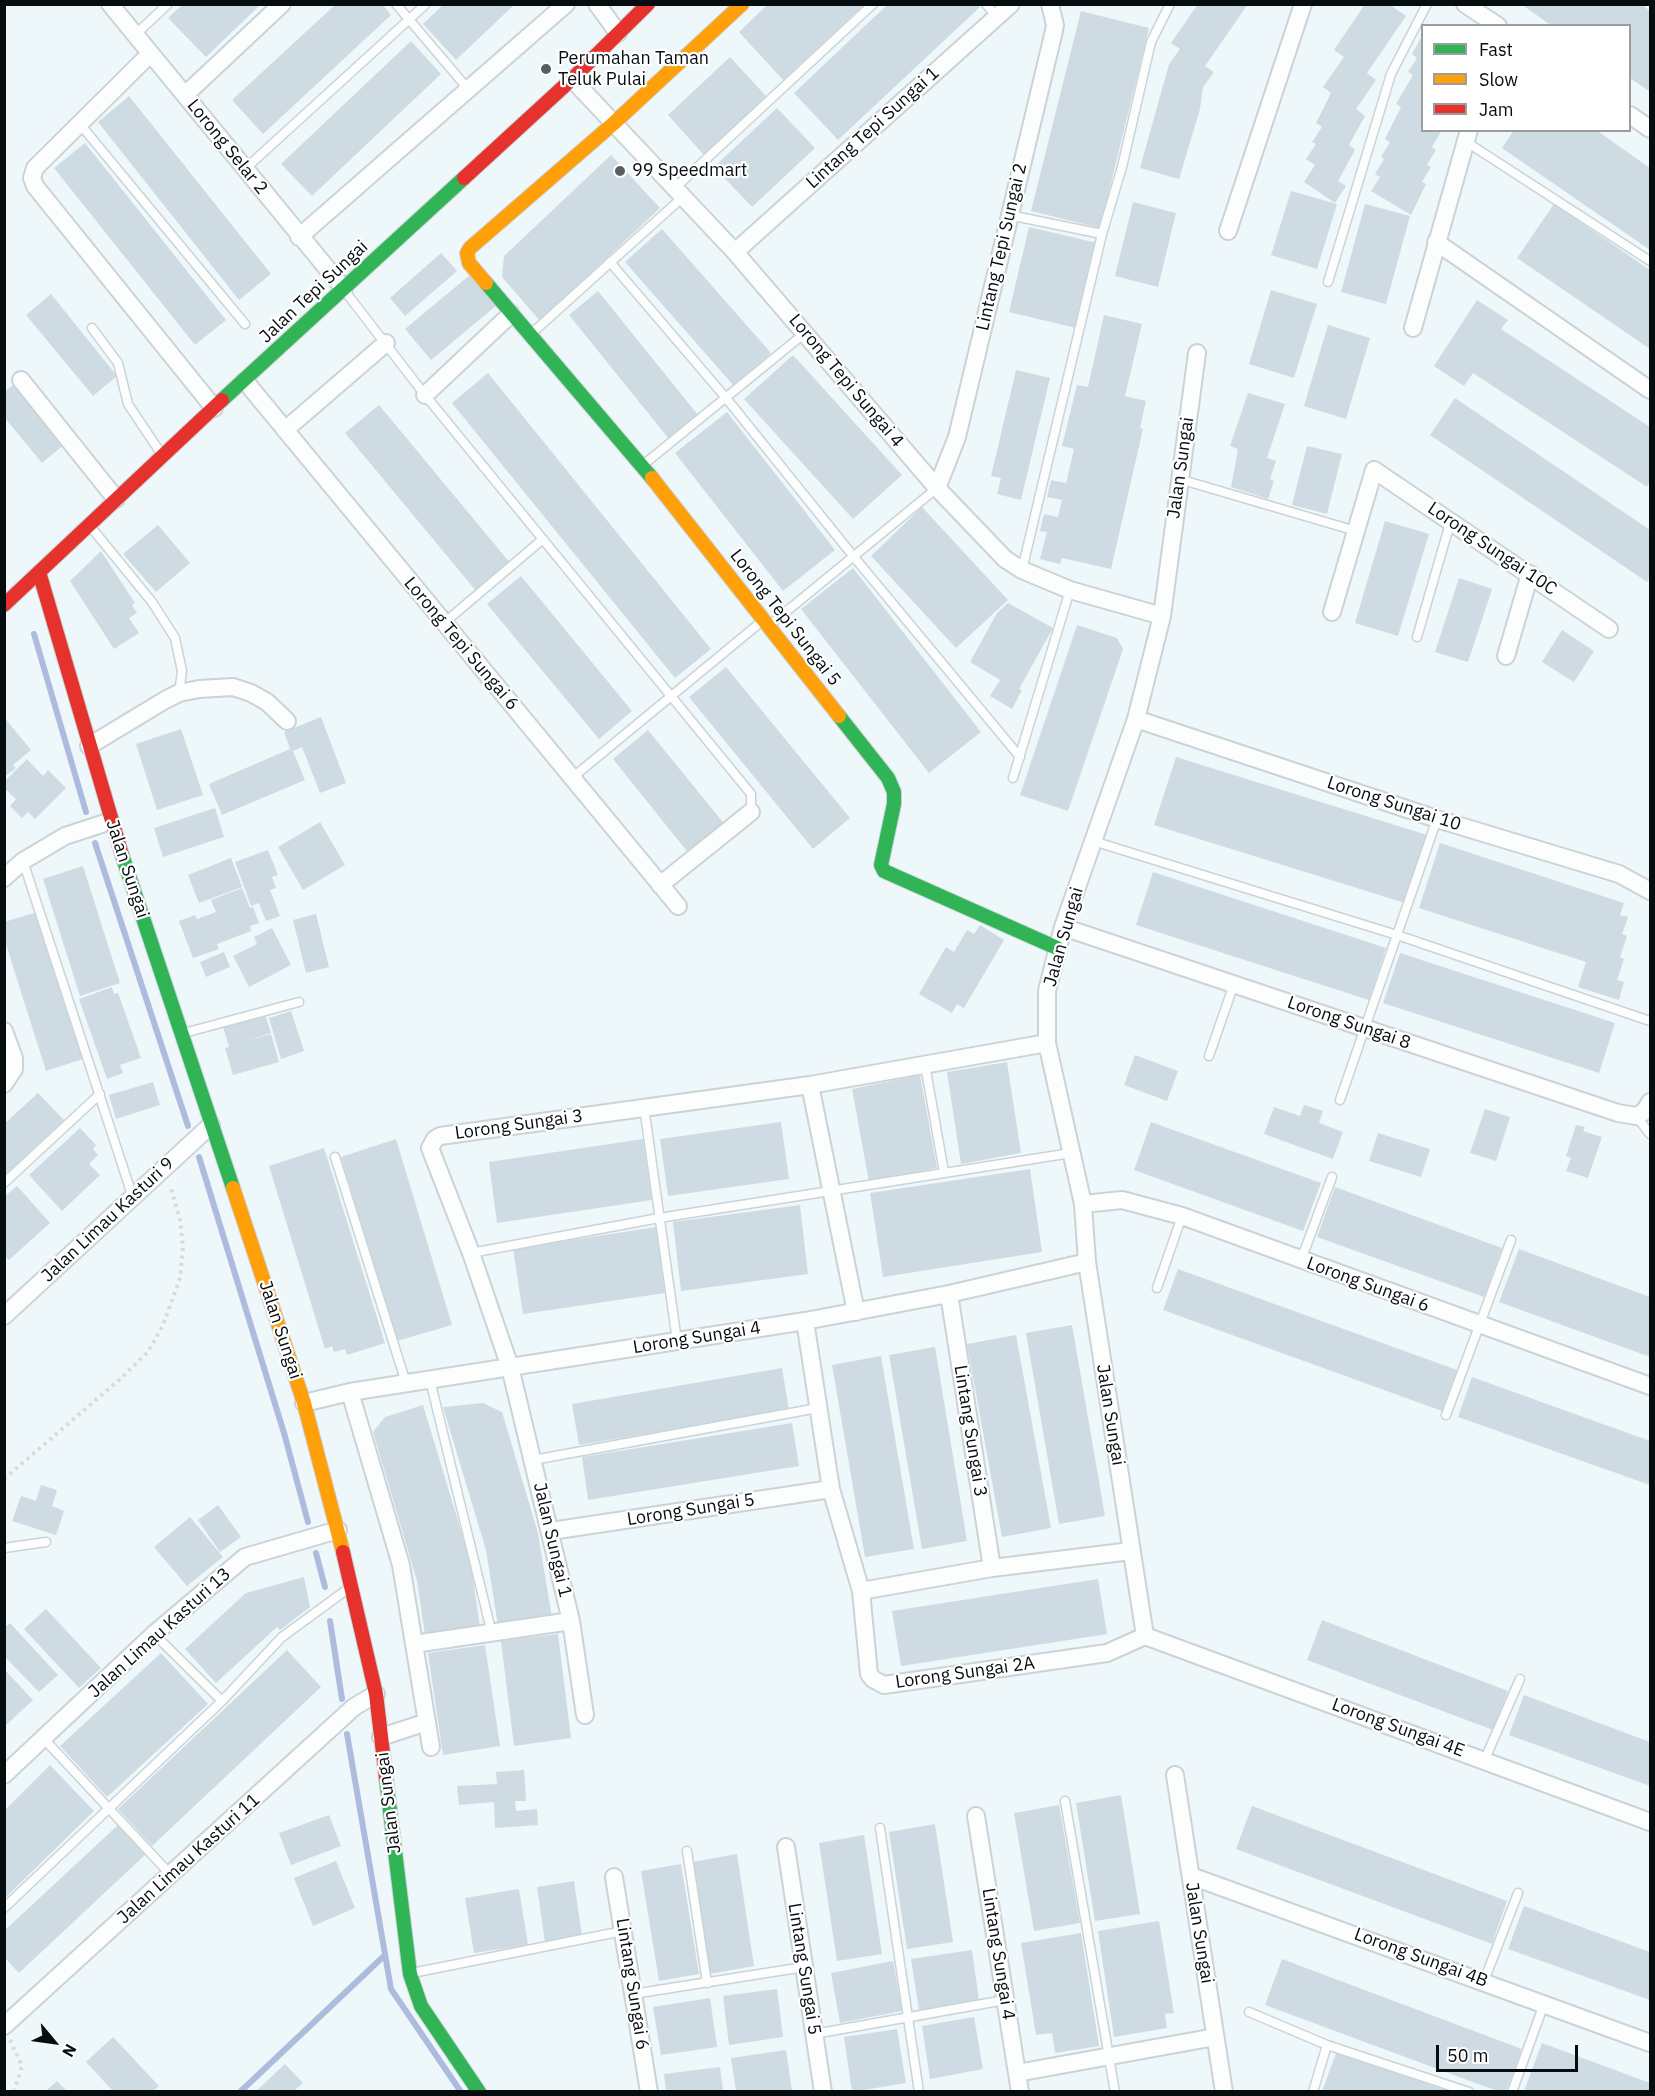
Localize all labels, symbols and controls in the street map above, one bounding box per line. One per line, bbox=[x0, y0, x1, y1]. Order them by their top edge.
legend bbox=[1421, 24, 1631, 132]
text: Fast bbox=[1479, 38, 1513, 61]
place label: Perumahan Taman Teluk Pulai bbox=[558, 48, 709, 90]
marker: Perumahan Taman Teluk Pulai bbox=[539, 62, 553, 76]
street label: Lintang Tepi Sungai 1 bbox=[802, 63, 944, 193]
text: Slow bbox=[1479, 68, 1518, 91]
street label: Lorong Selar 2 bbox=[182, 95, 272, 199]
text: Jam bbox=[1479, 98, 1514, 121]
place label: 99 Speedmart bbox=[632, 160, 747, 182]
street label: Lintang Tepi Sungai 2 bbox=[972, 161, 1032, 333]
marker: 99 Speedmart bbox=[613, 164, 627, 178]
street label: Jalan Tepi Sungai bbox=[255, 236, 373, 348]
street label: Lorong Tepi Sungai 4 bbox=[784, 310, 908, 452]
street label: Jalan Sungai bbox=[1163, 416, 1199, 520]
street label: Lorong Sungai 10C bbox=[1423, 498, 1561, 600]
street label: Lorong Tepi Sungai 5 bbox=[725, 545, 845, 691]
street label: Lorong Tepi Sungai 6 bbox=[399, 573, 523, 715]
street label: Lorong Sungai 10 bbox=[1324, 772, 1464, 836]
street label: Jalan Sungai bbox=[101, 817, 153, 921]
street label: Jalan Sungai bbox=[1040, 885, 1088, 989]
street label: Lorong Sungai 8 bbox=[1284, 992, 1414, 1054]
street label: Lorong Sungai 3 bbox=[454, 1105, 584, 1145]
street label: Jalan Limau Kasturi 9 bbox=[37, 1153, 179, 1287]
street label: Lorong Sungai 6 bbox=[1304, 1253, 1432, 1317]
street label: Jalan Sungai bbox=[254, 1278, 306, 1382]
street label: Lorong Sungai 4 bbox=[632, 1317, 762, 1359]
street label: Jalan Sungai bbox=[1091, 1363, 1129, 1467]
street label: Lintang Sungai 3 bbox=[949, 1364, 991, 1498]
street label: Jalan Sungai 1 bbox=[528, 1480, 576, 1600]
street label: Lorong Sungai 5 bbox=[626, 1489, 756, 1531]
street label: Jalan Limau Kasturi 13 bbox=[84, 1563, 236, 1703]
street label: Lorong Sungai 2A bbox=[894, 1653, 1036, 1693]
street label: Lorong Sungai 4E bbox=[1329, 1694, 1467, 1762]
street label: Jalan Sungai bbox=[372, 1751, 406, 1855]
street label: Jalan Limau Kasturi 11 bbox=[113, 1789, 265, 1929]
street label: Jalan Sungai bbox=[1180, 1881, 1218, 1985]
street label: Lintang Sungai 4 bbox=[977, 1887, 1019, 2021]
street label: Lintang Sungai 5 bbox=[783, 1902, 825, 2036]
street label: Lintang Sungai 6 bbox=[611, 1917, 653, 2051]
street label: Lorong Sungai 4B bbox=[1351, 1924, 1491, 1992]
north arrow bbox=[24, 2012, 84, 2072]
scale bar bbox=[1439, 2033, 1582, 2071]
text: N bbox=[58, 2041, 81, 2061]
text: 50 m bbox=[1447, 2044, 1489, 2067]

